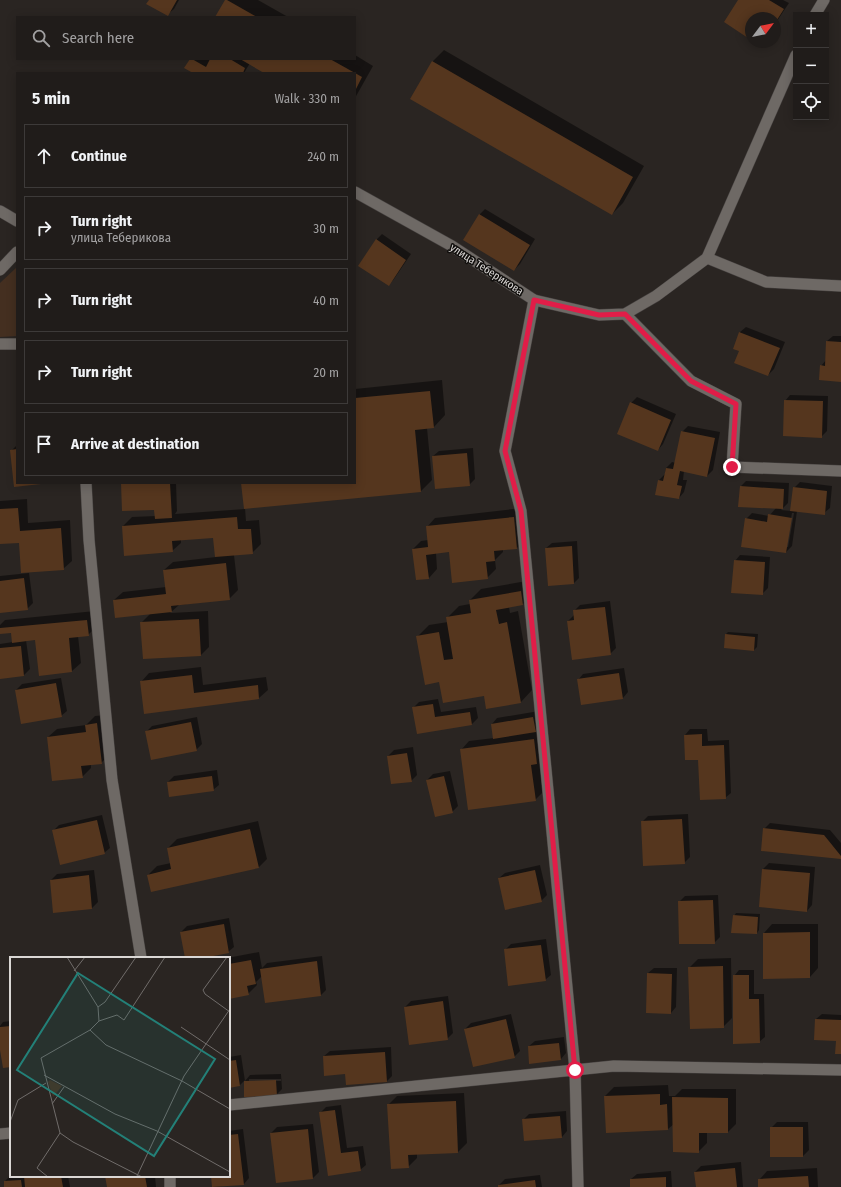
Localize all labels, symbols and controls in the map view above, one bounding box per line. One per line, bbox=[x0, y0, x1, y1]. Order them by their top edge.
north arrow bbox=[745, 12, 781, 48]
map controls bbox=[793, 12, 829, 120]
button: + bbox=[793, 12, 829, 48]
search box bbox=[16, 16, 356, 60]
icon: search bbox=[30, 27, 52, 49]
text: Search here bbox=[62, 29, 134, 47]
button: − bbox=[793, 48, 829, 84]
button: locate bbox=[793, 84, 829, 120]
text: 5 min bbox=[32, 88, 70, 109]
text: Walk · 330 m bbox=[275, 91, 340, 106]
icon: ahead bbox=[33, 145, 55, 167]
text: Continue bbox=[71, 147, 127, 165]
text: 240 m bbox=[307, 149, 339, 164]
text: Turn right bbox=[71, 212, 132, 230]
icon: right bbox=[33, 217, 55, 239]
text: 30 m bbox=[313, 221, 339, 236]
text: улица Теберикова bbox=[71, 230, 171, 245]
street label: улица Теберикова bbox=[448, 241, 526, 298]
icon: right bbox=[33, 289, 55, 311]
text: Turn right bbox=[71, 291, 132, 309]
text: 40 m bbox=[313, 293, 339, 308]
icon: right bbox=[33, 361, 55, 383]
text: Turn right bbox=[71, 363, 132, 381]
text: 20 m bbox=[313, 365, 339, 380]
icon: arrive bbox=[33, 433, 55, 455]
text: Arrive at destination bbox=[71, 435, 199, 453]
route end bbox=[723, 458, 741, 476]
inset map bbox=[10, 957, 230, 1177]
route start bbox=[566, 1061, 584, 1079]

